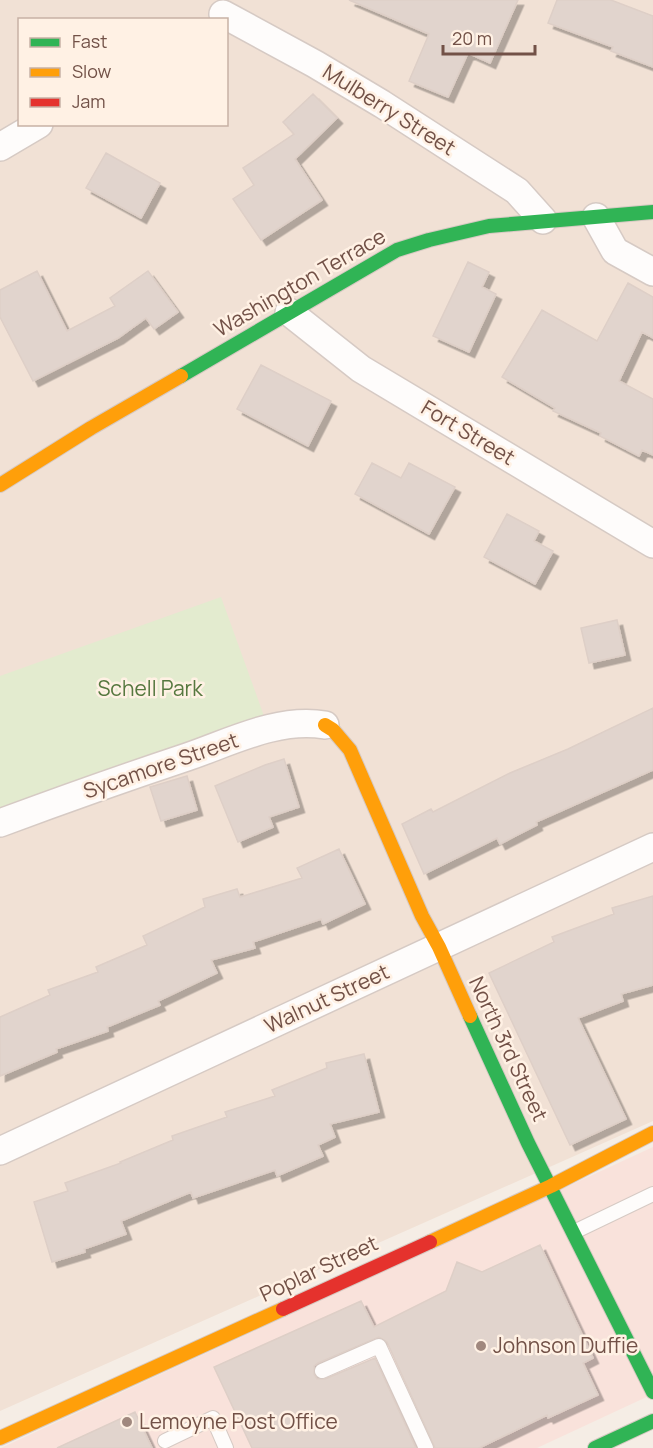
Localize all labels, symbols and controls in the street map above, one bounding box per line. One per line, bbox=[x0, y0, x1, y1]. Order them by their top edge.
legend bbox=[18, 18, 228, 126]
scale bar bbox=[443, 18, 534, 56]
text: 20 m bbox=[452, 26, 492, 50]
text: Fast bbox=[72, 29, 107, 53]
street label: Mulberry Street bbox=[318, 57, 461, 161]
text: Slow bbox=[72, 59, 112, 83]
text: Jam bbox=[72, 89, 106, 113]
street label: Washington Terrace bbox=[209, 222, 390, 343]
street label: Fort Street bbox=[416, 393, 521, 471]
park label: Schell Park bbox=[97, 674, 203, 702]
street label: Sycamore Street bbox=[79, 725, 242, 805]
street label: Walnut Street bbox=[260, 957, 393, 1039]
street label: North 3rd Street bbox=[463, 972, 555, 1126]
street label: Poplar Street bbox=[255, 1228, 382, 1308]
place label: Johnson Duffie bbox=[493, 1331, 638, 1359]
marker: Johnson Duffie bbox=[474, 1339, 488, 1353]
place label: Lemoyne Post Office bbox=[139, 1407, 338, 1435]
marker: Lemoyne Post Office bbox=[120, 1415, 134, 1429]

